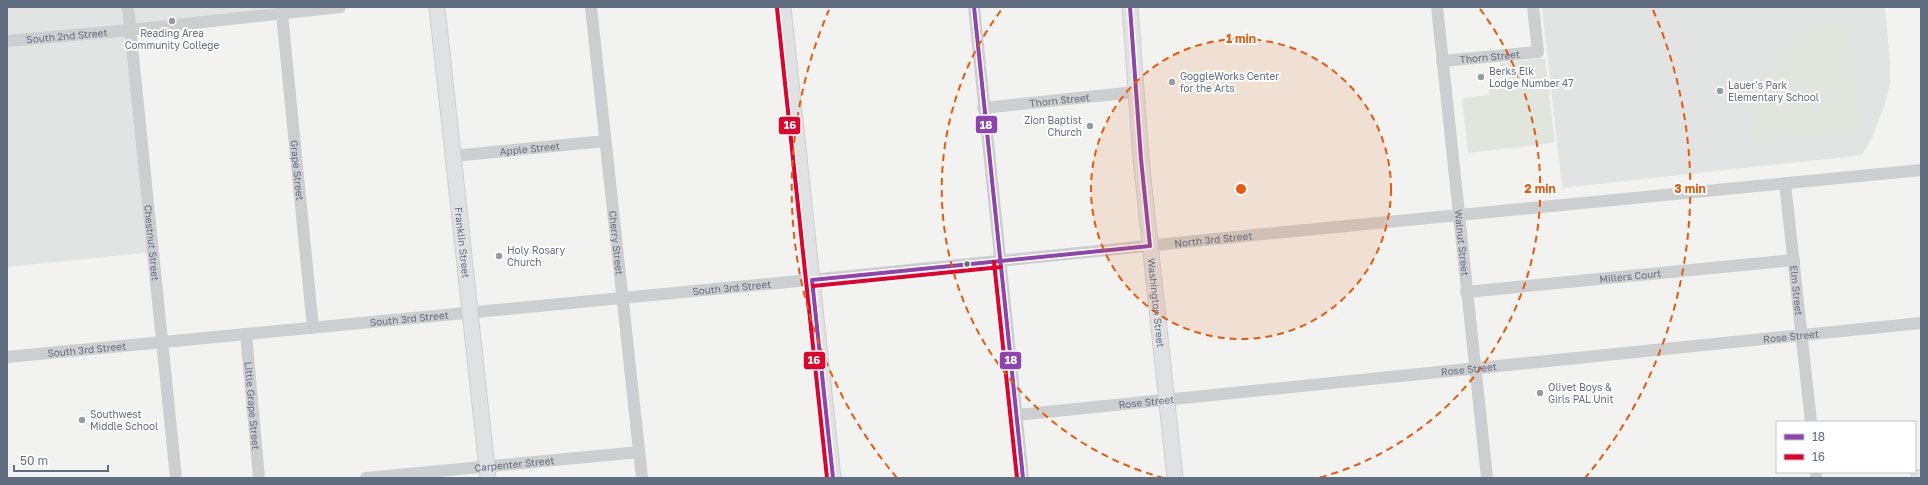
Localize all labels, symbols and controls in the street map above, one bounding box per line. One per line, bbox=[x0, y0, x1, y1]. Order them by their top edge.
marker: Reading Area Community College bbox=[167, 16, 177, 26]
street label: South 2nd Street bbox=[26, 26, 108, 45]
place label: Reading Area Community College bbox=[125, 27, 219, 51]
text: 1 min bbox=[1226, 31, 1256, 46]
street label: Thorn Street bbox=[1459, 48, 1520, 65]
place label: Berks Elk Lodge Number 47 bbox=[1489, 65, 1573, 89]
place label: GoggleWorks Center for the Arts bbox=[1180, 70, 1279, 94]
marker: Berks Elk Lodge Number 47 bbox=[1476, 72, 1486, 82]
marker: GoggleWorks Center for the Arts bbox=[1167, 77, 1177, 87]
place label: Lauer's Park Elementary School bbox=[1728, 79, 1819, 103]
marker: Lauer's Park Elementary School bbox=[1715, 86, 1725, 96]
street label: Thorn Street bbox=[1029, 91, 1090, 109]
place label: Zion Baptist Church bbox=[1024, 114, 1082, 138]
line badge: 18 bbox=[975, 115, 998, 134]
line badge: 16 bbox=[778, 116, 801, 135]
text: 16 bbox=[784, 118, 796, 131]
text: 18 bbox=[980, 118, 992, 131]
marker: Zion Baptist Church bbox=[1085, 121, 1095, 131]
street label: Grape Street bbox=[288, 139, 306, 201]
street label: Apple Street bbox=[499, 140, 560, 157]
text: 2 min bbox=[1524, 181, 1556, 196]
text: 3 min bbox=[1674, 181, 1706, 196]
centre of rings bbox=[1234, 182, 1248, 196]
street label: Chestnut Street bbox=[142, 204, 162, 281]
street label: Franklin Street bbox=[453, 206, 472, 279]
street label: Walnut Street bbox=[1453, 209, 1471, 276]
street label: Cherry Street bbox=[607, 210, 626, 275]
street label: North 3rd Street bbox=[1174, 229, 1253, 249]
place label: Holy Rosary Church bbox=[507, 244, 566, 268]
marker: Holy Rosary Church bbox=[494, 251, 504, 261]
street label: Washington Street bbox=[1146, 258, 1167, 348]
unlabelled marker bbox=[962, 259, 972, 269]
street label: Elm Street bbox=[1788, 265, 1805, 316]
street label: Millers Court bbox=[1599, 267, 1662, 285]
street label: South 3rd Street bbox=[692, 278, 772, 297]
street label: South 3rd Street bbox=[369, 309, 449, 328]
street label: Rose Street bbox=[1763, 327, 1819, 345]
street label: South 3rd Street bbox=[47, 340, 127, 359]
line badge: 16 bbox=[803, 351, 826, 370]
line badge: 18 bbox=[999, 351, 1022, 370]
text: 16 bbox=[808, 353, 820, 366]
text: 18 bbox=[1005, 353, 1017, 366]
street label: Rose Street bbox=[1440, 360, 1497, 378]
street label: Little Grape Street bbox=[243, 361, 262, 450]
place label: Olivet Boys & Girls PAL Unit bbox=[1548, 381, 1613, 405]
marker: Olivet Boys & Girls PAL Unit bbox=[1535, 388, 1545, 398]
street label: Rose Street bbox=[1118, 393, 1175, 411]
place label: Southwest Middle School bbox=[90, 408, 158, 432]
marker: Southwest Middle School bbox=[77, 415, 87, 425]
legend bbox=[1776, 421, 1916, 473]
text: 18 bbox=[1812, 429, 1825, 444]
scale bar bbox=[14, 447, 108, 473]
text: 16 bbox=[1812, 449, 1825, 464]
text: 50 m bbox=[20, 453, 48, 468]
street label: Carpenter Street bbox=[474, 454, 555, 474]

